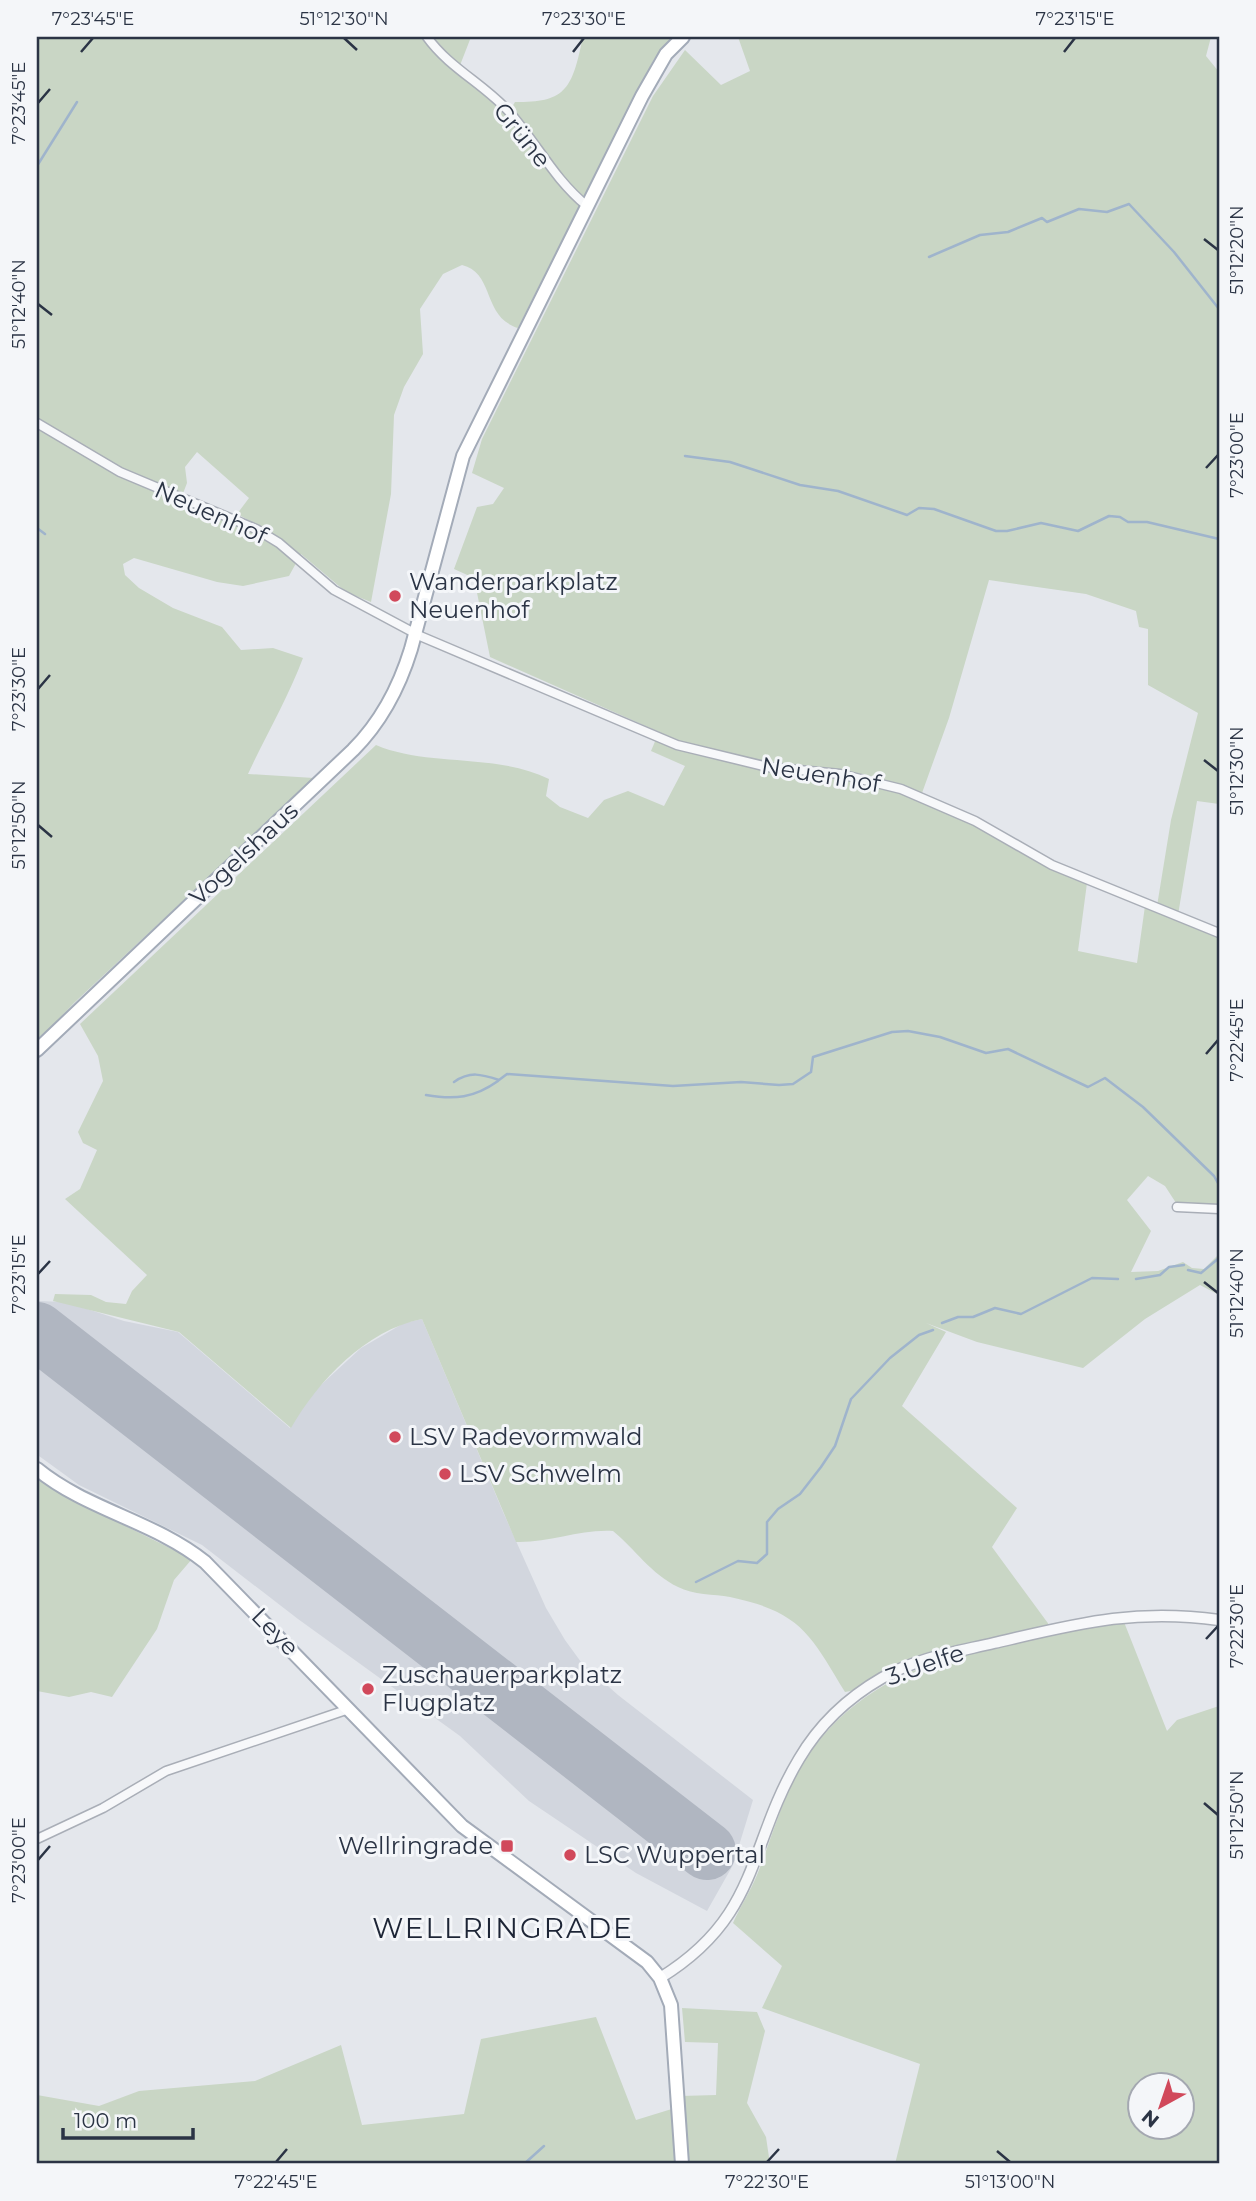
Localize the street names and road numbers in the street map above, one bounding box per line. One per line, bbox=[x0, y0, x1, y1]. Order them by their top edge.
street label: Grüne bbox=[488, 96, 557, 173]
street label: Neuenhof bbox=[150, 475, 273, 551]
street label: Neuenhof bbox=[759, 751, 884, 798]
street label: Vogelshaus bbox=[183, 796, 304, 911]
street label: Leye bbox=[246, 1602, 305, 1662]
street label: 3.Uelfe bbox=[882, 1638, 968, 1691]

